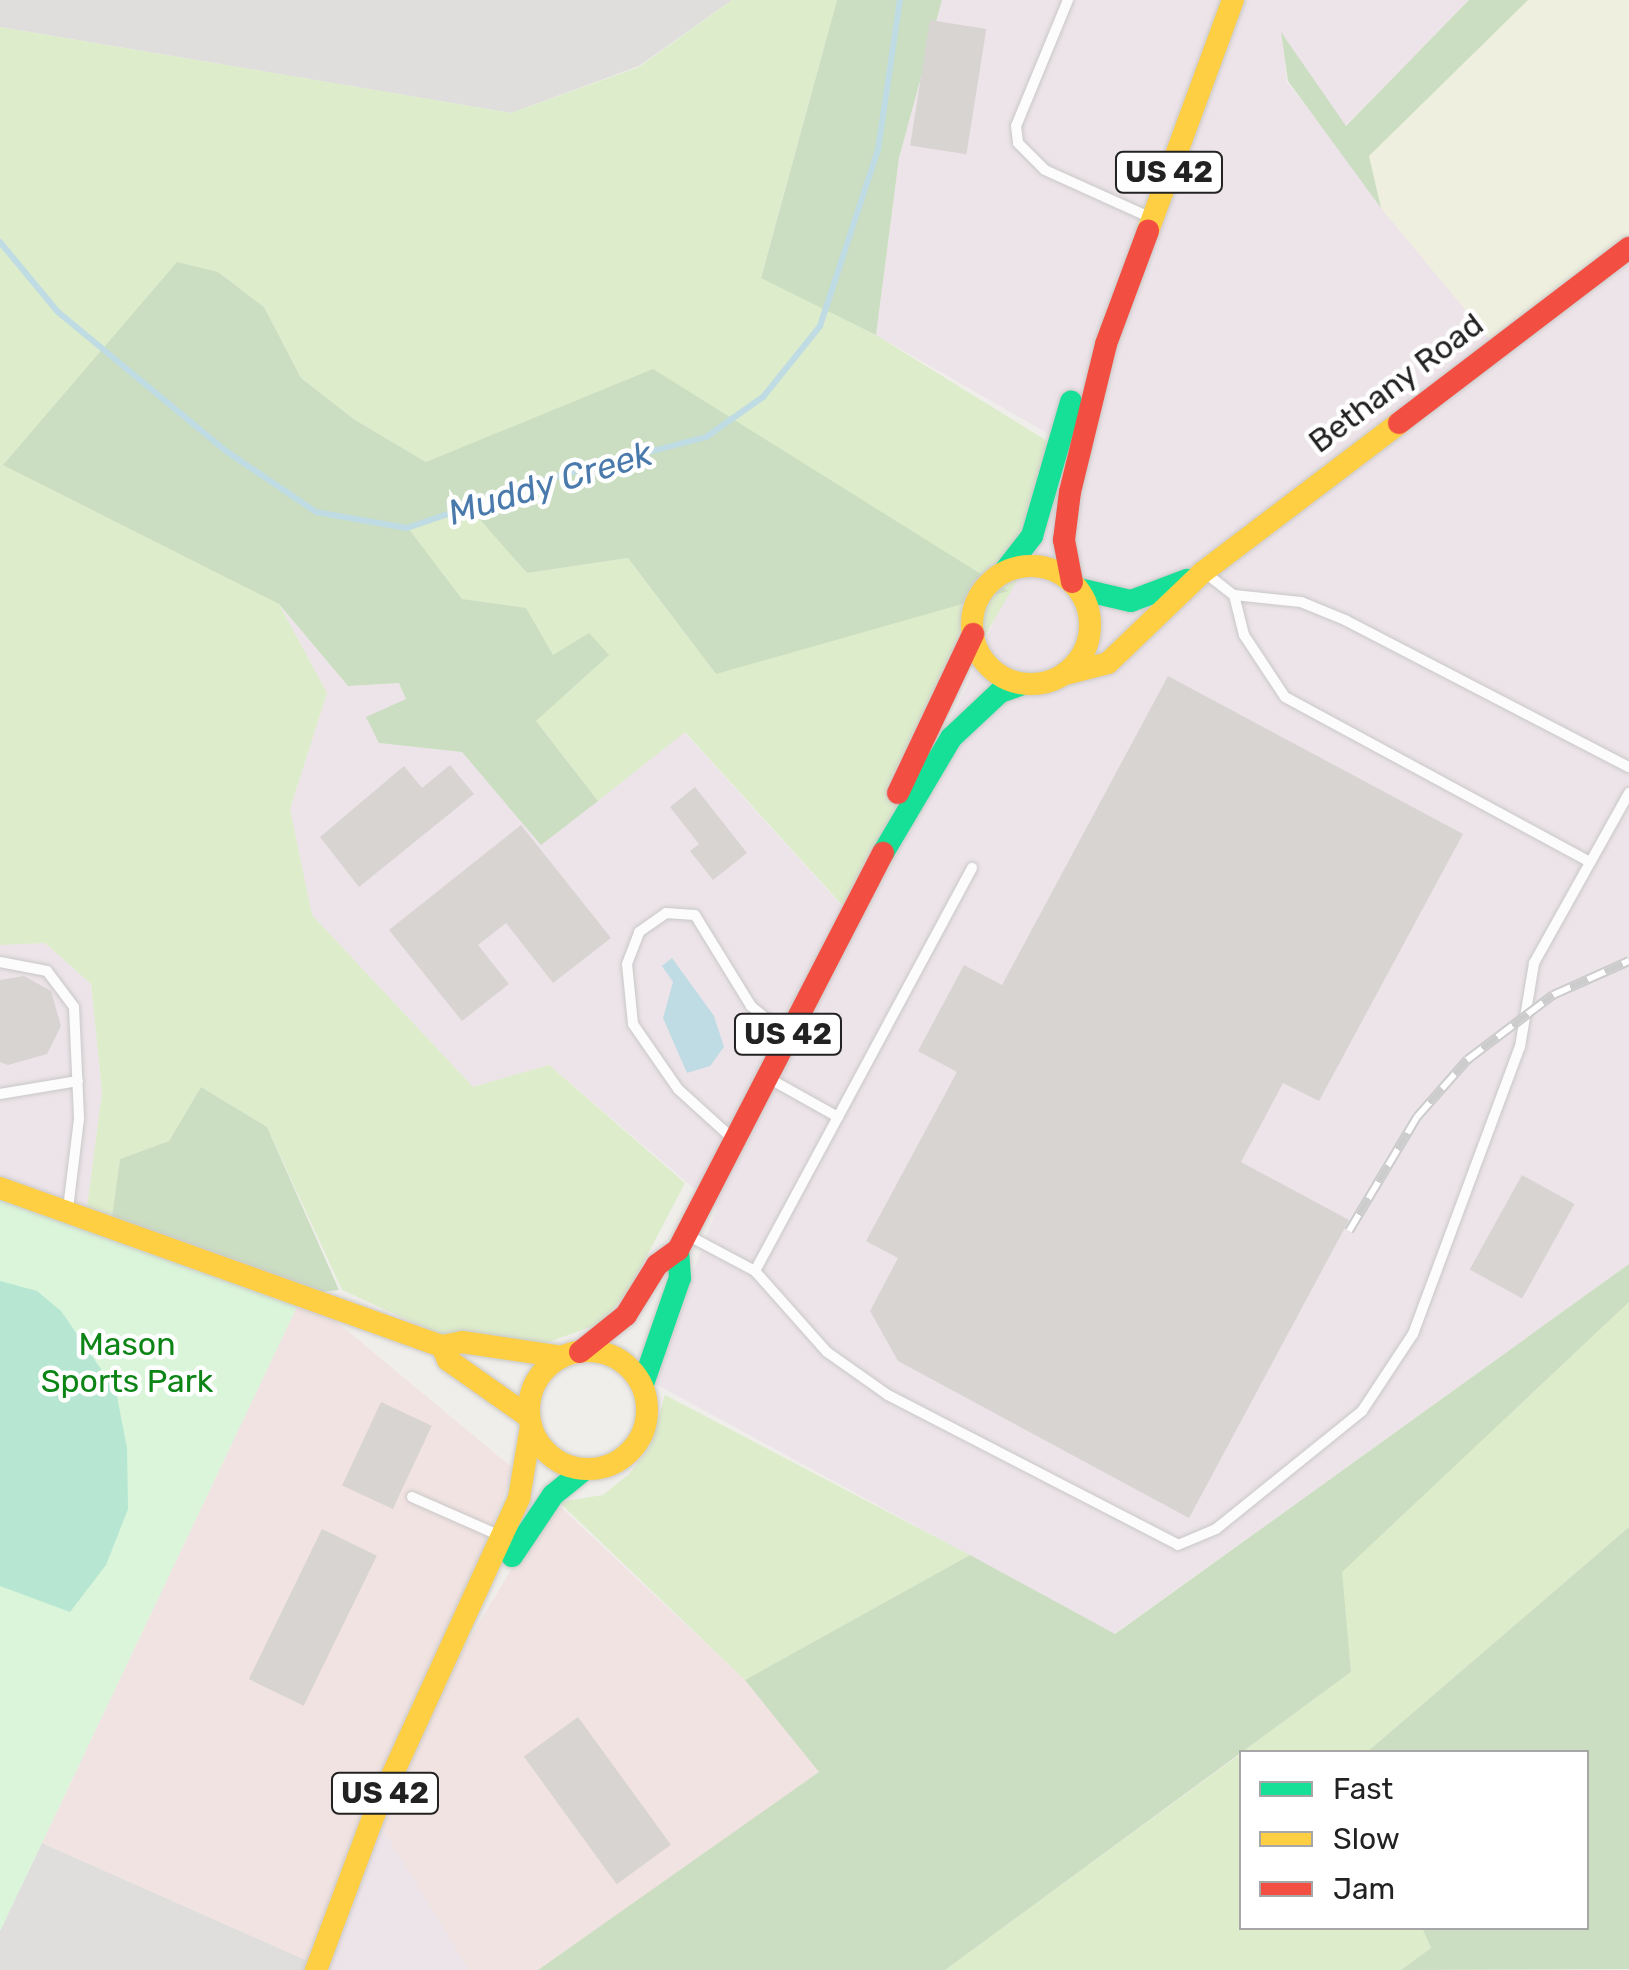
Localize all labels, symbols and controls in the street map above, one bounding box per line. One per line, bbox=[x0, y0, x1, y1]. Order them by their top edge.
road number: US 42 bbox=[1114, 147, 1224, 197]
street label: Bethany Road bbox=[1301, 305, 1491, 461]
water label: Muddy Creek bbox=[442, 432, 658, 534]
road number: US 42 bbox=[733, 1009, 843, 1059]
park label: Mason Sports Park bbox=[41, 1326, 213, 1401]
legend bbox=[1239, 1750, 1589, 1930]
road number: US 42 bbox=[330, 1768, 440, 1818]
text: Fast bbox=[1333, 1771, 1393, 1807]
text: Slow bbox=[1333, 1821, 1400, 1857]
text: Jam bbox=[1333, 1871, 1395, 1907]

